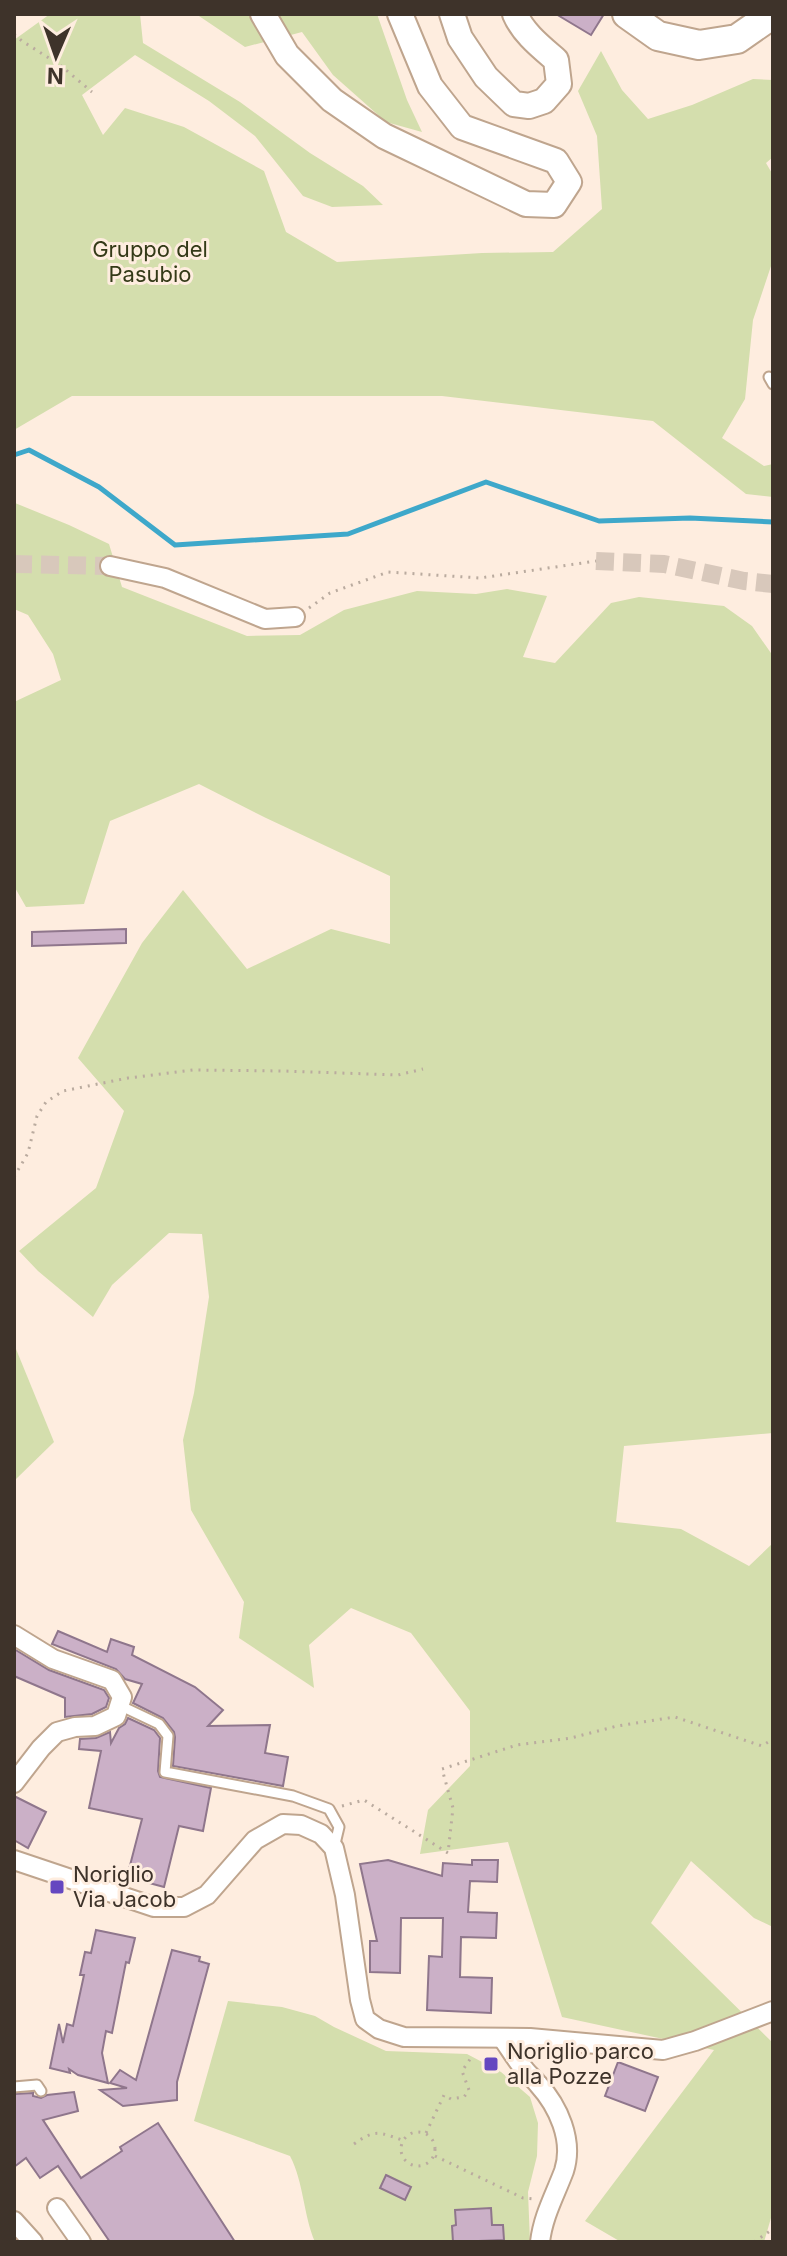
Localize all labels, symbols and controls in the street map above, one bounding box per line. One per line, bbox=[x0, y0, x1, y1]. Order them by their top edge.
north arrow bbox=[16, 16, 96, 96]
text: N bbox=[46, 63, 64, 89]
park label: Gruppo del Pasubio bbox=[92, 236, 208, 287]
place label: Noriglio Via Jacob bbox=[73, 1861, 176, 1912]
marker: Noriglio Via Jacob bbox=[48, 1878, 66, 1896]
place label: Noriglio parco alla Pozze bbox=[507, 2038, 654, 2089]
marker: Noriglio parco alla Pozze bbox=[482, 2055, 500, 2073]

